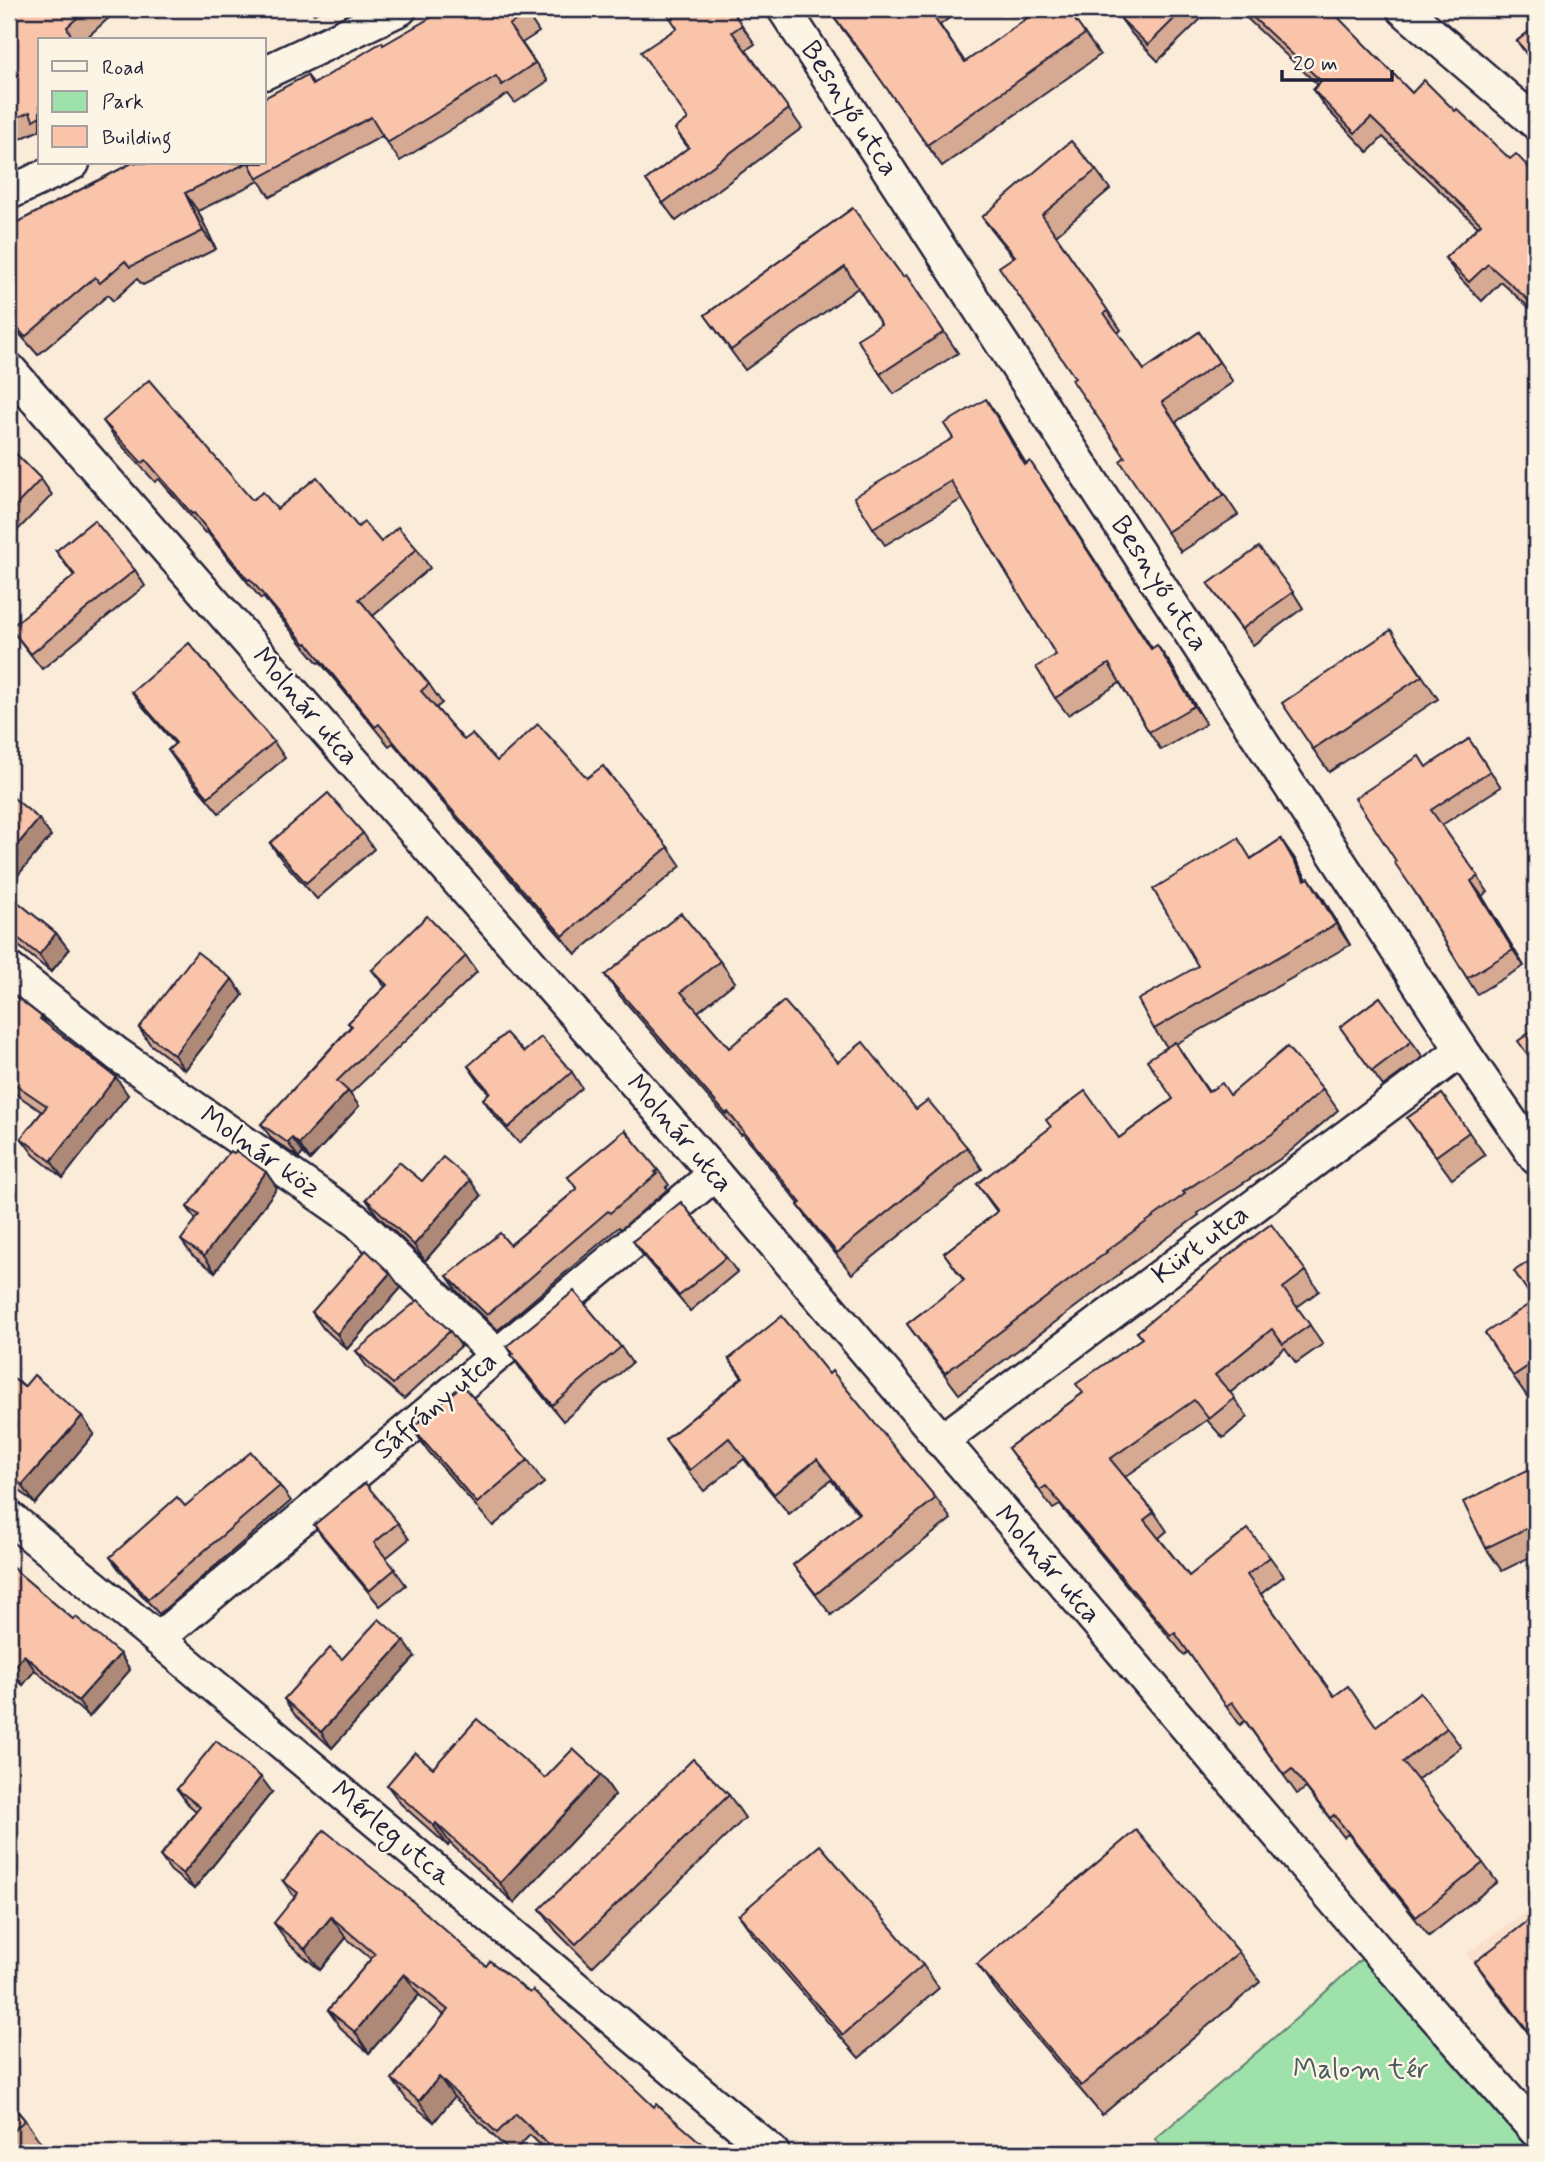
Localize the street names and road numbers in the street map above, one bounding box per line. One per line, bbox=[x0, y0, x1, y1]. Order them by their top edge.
street label: Besnyő utca bbox=[791, 34, 907, 184]
street label: Besnyő utca bbox=[1101, 509, 1217, 659]
street label: Molnár utca bbox=[243, 640, 367, 774]
street label: Molnár utca bbox=[617, 1067, 741, 1201]
street label: Molnár köz bbox=[192, 1098, 328, 1208]
street label: Kürt utca bbox=[1145, 1196, 1257, 1294]
street label: Sáfrány utca bbox=[366, 1343, 506, 1469]
street label: Molnár utca bbox=[985, 1498, 1109, 1632]
street label: Mérleg utca bbox=[321, 1773, 459, 1897]

